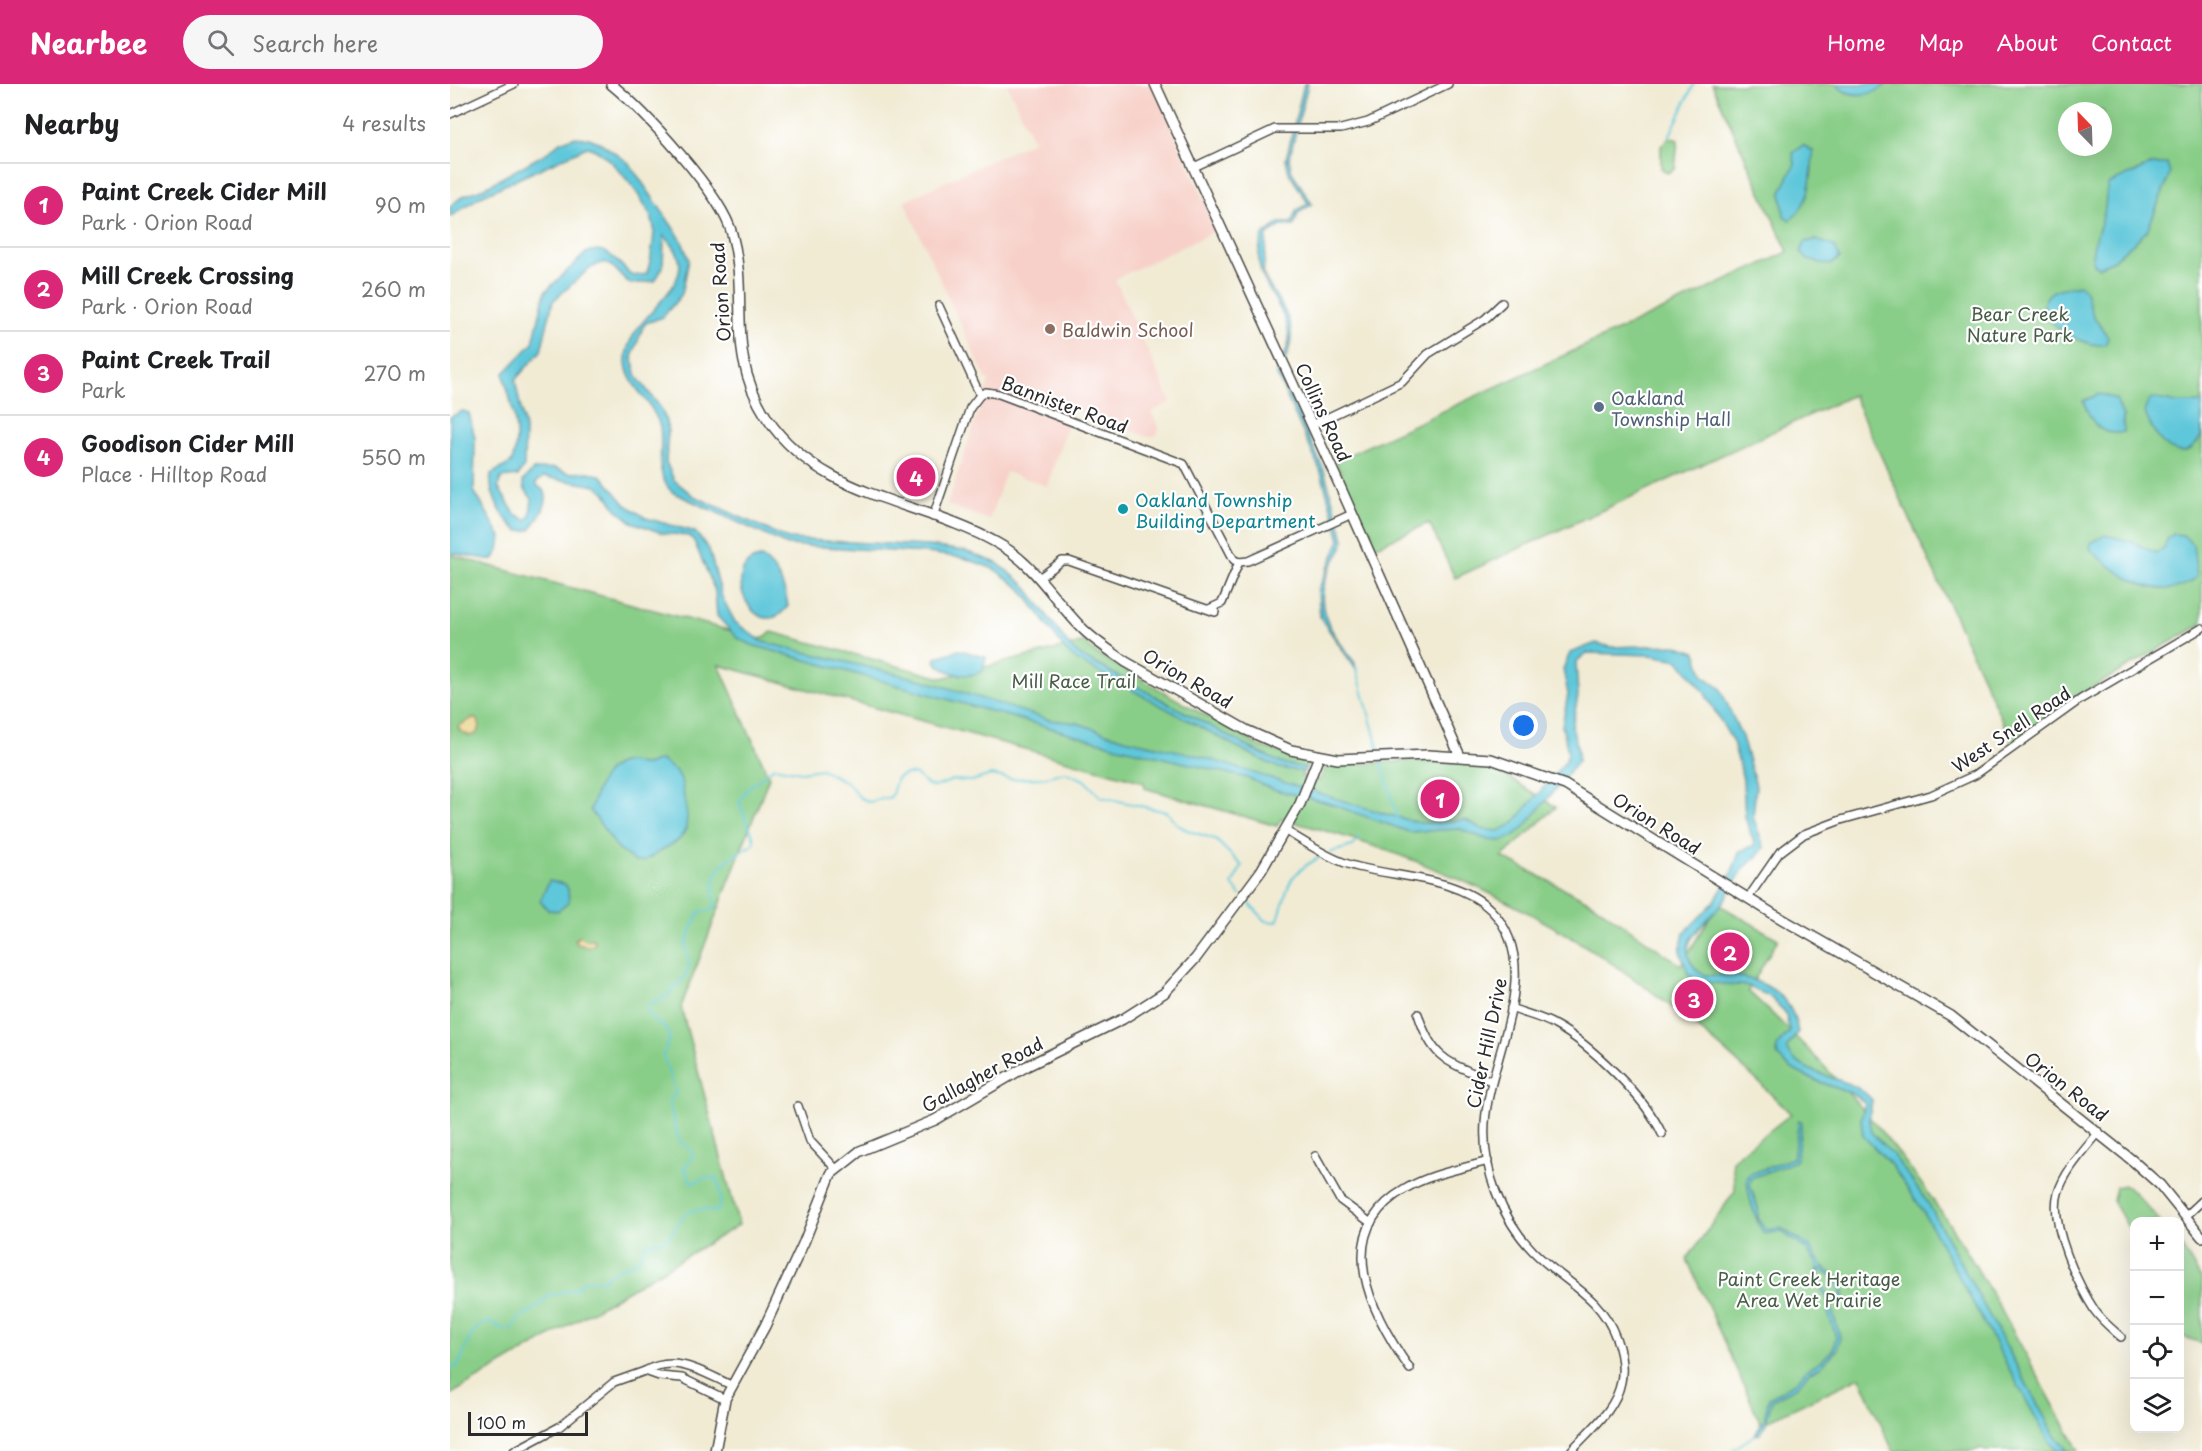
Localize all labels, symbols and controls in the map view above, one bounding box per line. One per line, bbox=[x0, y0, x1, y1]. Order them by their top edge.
search box bbox=[183, 15, 603, 69]
text: Nearbee bbox=[30, 21, 147, 64]
icon: search bbox=[204, 26, 237, 59]
text: Search here bbox=[252, 26, 378, 59]
text: Home bbox=[1827, 26, 1886, 58]
text: Map bbox=[1919, 26, 1964, 58]
text: About bbox=[1997, 26, 2058, 58]
text: Contact bbox=[2091, 26, 2172, 58]
north arrow bbox=[2058, 102, 2112, 156]
text: Nearby bbox=[24, 104, 119, 143]
text: 4 results bbox=[342, 108, 426, 138]
text: Paint Creek Cider Mill bbox=[81, 174, 326, 207]
text: 1 bbox=[39, 190, 48, 220]
text: 90 m bbox=[375, 190, 426, 220]
text: Park · Orion Road bbox=[81, 207, 253, 237]
street label: Orion Road bbox=[703, 241, 737, 343]
text: Mill Creek Crossing bbox=[81, 258, 294, 291]
text: 2 bbox=[36, 274, 51, 304]
text: 260 m bbox=[361, 274, 426, 304]
text: Park · Orion Road bbox=[81, 291, 253, 321]
park label: Bear Creek Nature Park bbox=[1967, 300, 2073, 348]
place label: Baldwin School bbox=[1062, 316, 1194, 343]
marker: Baldwin School bbox=[1043, 322, 1057, 336]
text: Paint Creek Trail bbox=[81, 342, 271, 375]
text: 3 bbox=[37, 358, 50, 388]
text: 270 m bbox=[363, 358, 426, 388]
street label: Collins Road bbox=[1289, 358, 1359, 466]
street label: Bannister Road bbox=[998, 369, 1132, 439]
text: Park bbox=[81, 375, 126, 405]
place label: Oakland Township Hall bbox=[1611, 384, 1731, 432]
marker: Oakland Township Hall bbox=[1592, 400, 1606, 414]
text: Goodison Cider Mill bbox=[81, 426, 294, 459]
text: 4 bbox=[37, 442, 50, 472]
text: 550 m bbox=[361, 442, 426, 472]
pin: 4 bbox=[896, 454, 936, 500]
text: Place · Hilltop Road bbox=[81, 459, 267, 489]
place label: Oakland Township Building Department bbox=[1135, 486, 1316, 534]
marker: Oakland Township Building Department bbox=[1116, 502, 1130, 516]
street label: Orion Road bbox=[1138, 641, 1238, 715]
park label: Mill Race Trail bbox=[1011, 667, 1137, 694]
street label: West Snell Road bbox=[1946, 679, 2076, 779]
your location bbox=[1509, 711, 1538, 740]
pin: 1 bbox=[1420, 776, 1460, 822]
street label: Orion Road bbox=[1608, 785, 1706, 861]
pin: 2 bbox=[1710, 930, 1750, 974]
street label: Cider Hill Drive bbox=[1459, 975, 1513, 1111]
pin: 3 bbox=[1674, 976, 1714, 1022]
street label: Gallagher Road bbox=[916, 1029, 1048, 1119]
street label: Orion Road bbox=[2019, 1045, 2115, 1127]
map controls bbox=[2130, 1217, 2184, 1433]
button: + bbox=[2130, 1217, 2184, 1271]
park label: Paint Creek Heritage Area Wet Prairie bbox=[1718, 1265, 1900, 1313]
button: − bbox=[2130, 1271, 2184, 1325]
button: locate bbox=[2130, 1325, 2184, 1379]
button: layers bbox=[2130, 1379, 2184, 1433]
scale bar bbox=[468, 1409, 588, 1436]
text: 100 m bbox=[477, 1410, 526, 1434]

